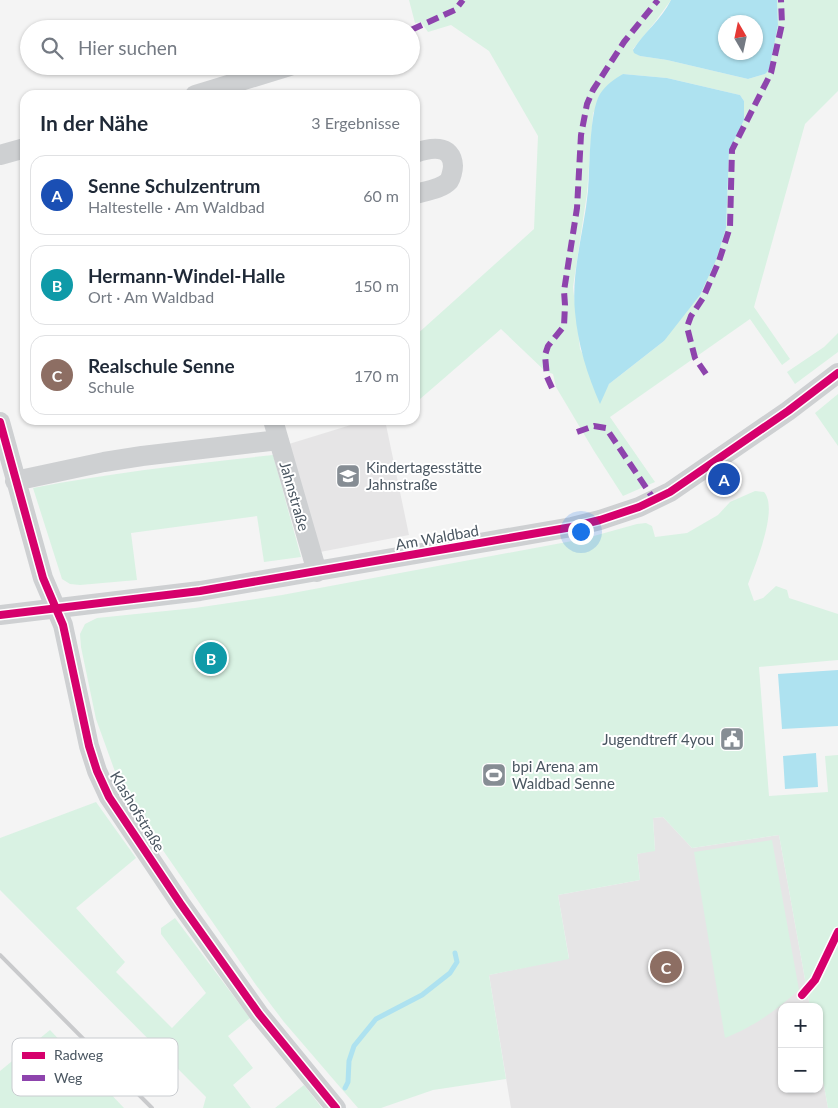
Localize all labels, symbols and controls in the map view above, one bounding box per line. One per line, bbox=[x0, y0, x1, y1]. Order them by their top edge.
north arrow bbox=[718, 15, 763, 60]
search box bbox=[20, 20, 420, 75]
icon: search bbox=[38, 34, 66, 62]
text: Hier suchen bbox=[78, 36, 177, 59]
text: In der Nähe bbox=[40, 110, 148, 135]
text: 3 Ergebnisse bbox=[311, 113, 400, 132]
text: Senne Schulzentrum bbox=[88, 174, 261, 197]
text: A bbox=[51, 186, 63, 205]
text: 60 m bbox=[363, 186, 399, 205]
text: Haltestelle · Am Waldbad bbox=[88, 197, 265, 216]
text: Hermann-Windel-Halle bbox=[88, 264, 285, 287]
text: B bbox=[52, 276, 62, 295]
text: 150 m bbox=[354, 276, 399, 295]
text: Ort · Am Waldbad bbox=[88, 287, 214, 306]
text: Realschule Senne bbox=[88, 354, 235, 377]
text: C bbox=[52, 366, 62, 385]
text: 170 m bbox=[354, 366, 399, 385]
text: Schule bbox=[88, 377, 134, 396]
place label: Kindertagesstätte Jahnstraße bbox=[366, 458, 482, 493]
street label: Jahnstraße bbox=[276, 459, 314, 533]
pin: A bbox=[708, 460, 740, 498]
school or university icon: Kindertagesstätte Jahnstraße bbox=[335, 463, 361, 489]
your location bbox=[568, 519, 594, 545]
street label: Am Waldbad bbox=[394, 521, 480, 553]
pin: B bbox=[195, 639, 227, 677]
public building icon: Jugendtreff 4you bbox=[719, 726, 745, 752]
place label: Jugendtreff 4you bbox=[602, 730, 714, 748]
place label: bpi Arena am Waldbad Senne bbox=[512, 757, 615, 792]
sports icon: bpi Arena am Waldbad Senne bbox=[481, 762, 507, 788]
street label: Klashofstraße bbox=[107, 767, 169, 855]
pin: C bbox=[650, 948, 682, 986]
map controls bbox=[778, 1003, 823, 1093]
button: + bbox=[778, 1003, 823, 1048]
legend bbox=[12, 1038, 178, 1096]
text: Radweg bbox=[54, 1046, 103, 1063]
button: − bbox=[778, 1048, 823, 1093]
text: Weg bbox=[54, 1069, 82, 1086]

